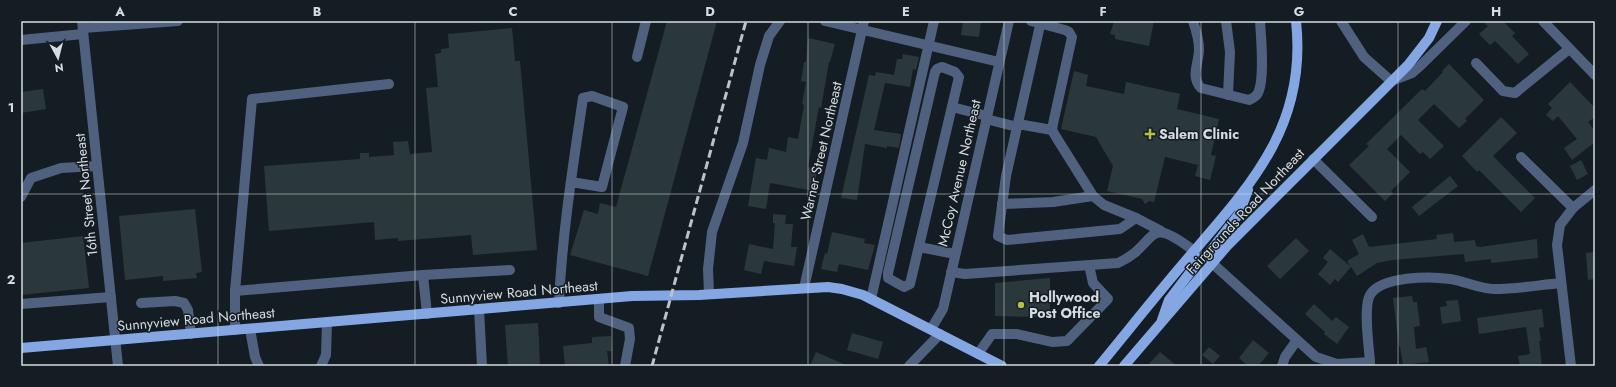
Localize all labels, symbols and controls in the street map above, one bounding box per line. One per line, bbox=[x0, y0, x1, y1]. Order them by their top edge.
text: A bbox=[114, 2, 125, 21]
text: B bbox=[313, 2, 322, 21]
text: C bbox=[508, 2, 518, 21]
text: D bbox=[705, 2, 715, 21]
text: E bbox=[902, 2, 910, 21]
text: F bbox=[1099, 2, 1107, 21]
text: G bbox=[1294, 2, 1305, 21]
text: H bbox=[1491, 2, 1501, 21]
north arrow bbox=[38, 38, 78, 78]
text: N bbox=[54, 59, 65, 76]
street label: Warner Street Northeast bbox=[795, 79, 847, 222]
street label: McCoy Avenue Northeast bbox=[932, 97, 986, 248]
text: 1 bbox=[8, 98, 14, 117]
place label: Salem Clinic bbox=[1159, 124, 1239, 144]
marker: Salem Clinic bbox=[1144, 128, 1156, 140]
street label: 16th Street Northeast bbox=[70, 132, 102, 258]
street label: Fairgrounds Road Northeast bbox=[1181, 143, 1309, 278]
text: 2 bbox=[7, 270, 15, 289]
street label: Sunnyview Road Northeast bbox=[439, 275, 599, 309]
place label: Hollywood Post Office bbox=[1029, 287, 1101, 323]
marker: Hollywood Post Office bbox=[1016, 300, 1026, 310]
street label: Sunnyview Road Northeast bbox=[116, 302, 276, 336]

